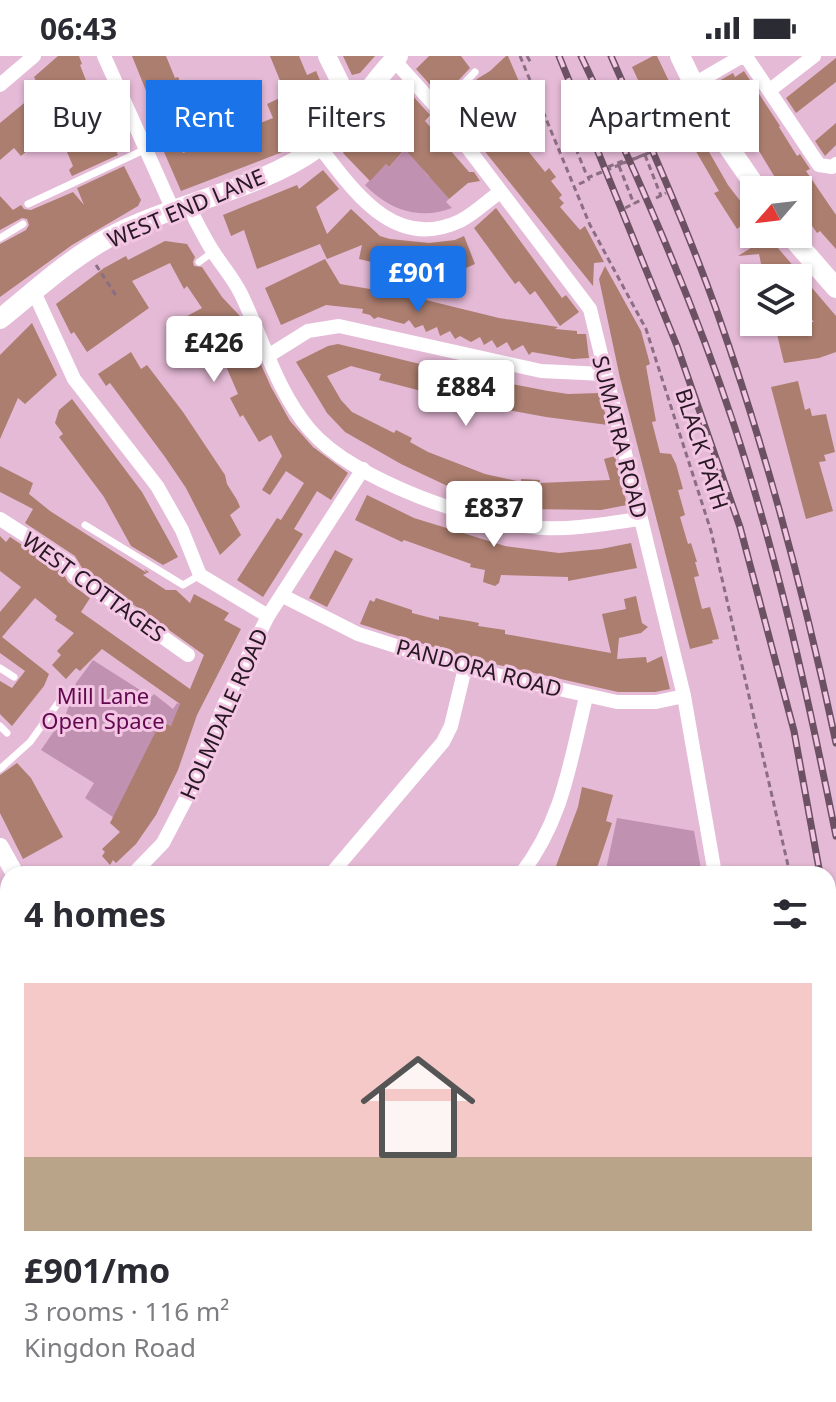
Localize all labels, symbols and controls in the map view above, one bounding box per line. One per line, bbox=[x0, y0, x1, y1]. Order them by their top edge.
text: 06:43 bbox=[40, 8, 117, 49]
chip: Buy bbox=[24, 80, 130, 152]
chip: Rent bbox=[146, 80, 262, 152]
chip: Filters bbox=[278, 80, 414, 152]
chip: New bbox=[430, 80, 545, 152]
chip: Apartment bbox=[561, 80, 759, 152]
street label: WEST END LANE bbox=[102, 160, 269, 254]
north arrow bbox=[740, 176, 812, 248]
map controls bbox=[740, 176, 812, 336]
pin: £901 bbox=[371, 246, 465, 314]
text: £901 bbox=[388, 254, 448, 290]
button: layers bbox=[740, 264, 812, 336]
pin: £426 bbox=[167, 316, 261, 384]
text: £426 bbox=[184, 324, 244, 360]
street label: SUMATRA ROAD bbox=[586, 352, 656, 521]
pin: £884 bbox=[419, 360, 513, 428]
text: £884 bbox=[436, 368, 496, 404]
street label: BLACK PATH bbox=[669, 384, 737, 513]
pin: £837 bbox=[447, 481, 541, 549]
text: £837 bbox=[464, 489, 524, 525]
street label: WEST COTTAGES bbox=[17, 524, 172, 648]
street label: HOLMDALE ROAD bbox=[172, 623, 274, 804]
street label: PANDORA ROAD bbox=[393, 631, 565, 704]
park label: Mill Lane Open Space bbox=[41, 680, 165, 735]
text: 4 homes bbox=[24, 891, 166, 937]
icon: filters bbox=[768, 892, 812, 936]
icon: home bbox=[346, 1035, 490, 1179]
text: £901/mo bbox=[24, 1247, 170, 1293]
text: 3 rooms · 116 m² bbox=[24, 1293, 229, 1329]
text: Kingdon Road bbox=[24, 1329, 196, 1365]

